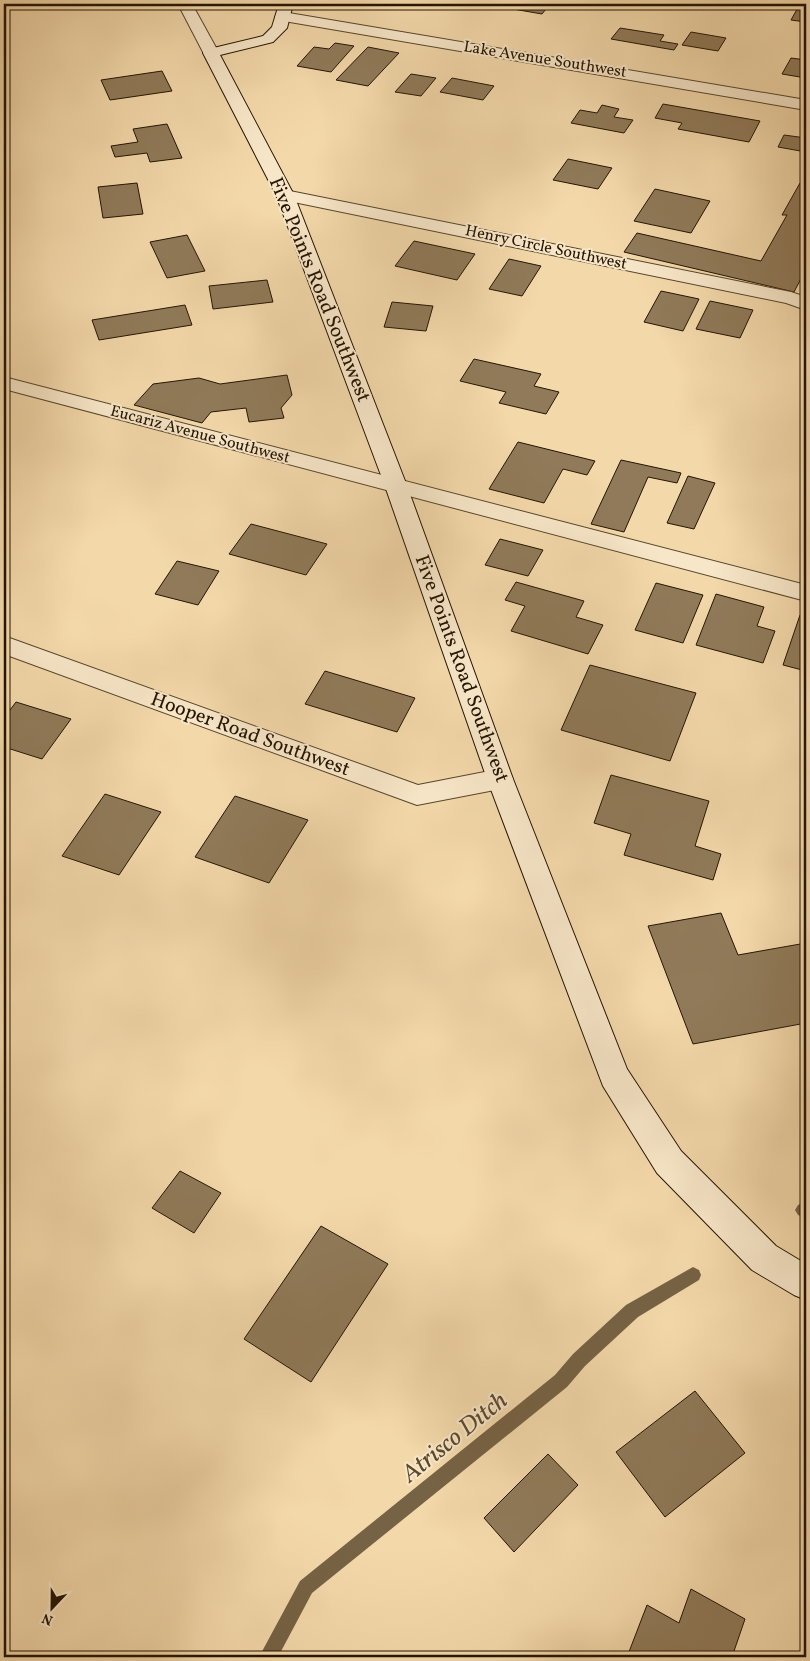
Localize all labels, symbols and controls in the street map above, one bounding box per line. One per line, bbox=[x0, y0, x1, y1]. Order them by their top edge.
street label: Lake Avenue Southwest bbox=[462, 36, 629, 84]
street label: Five Points Road Southwest bbox=[261, 173, 377, 407]
street label: Henry Circle Southwest bbox=[463, 220, 629, 276]
street label: Eucariz Avenue Southwest bbox=[108, 400, 293, 470]
street label: Five Points Road Southwest bbox=[407, 551, 515, 787]
street label: Hooper Road Southwest bbox=[146, 686, 354, 784]
water label: Atrisco Ditch bbox=[394, 1384, 516, 1492]
north arrow bbox=[28, 1584, 78, 1634]
text: N bbox=[39, 1608, 56, 1629]

